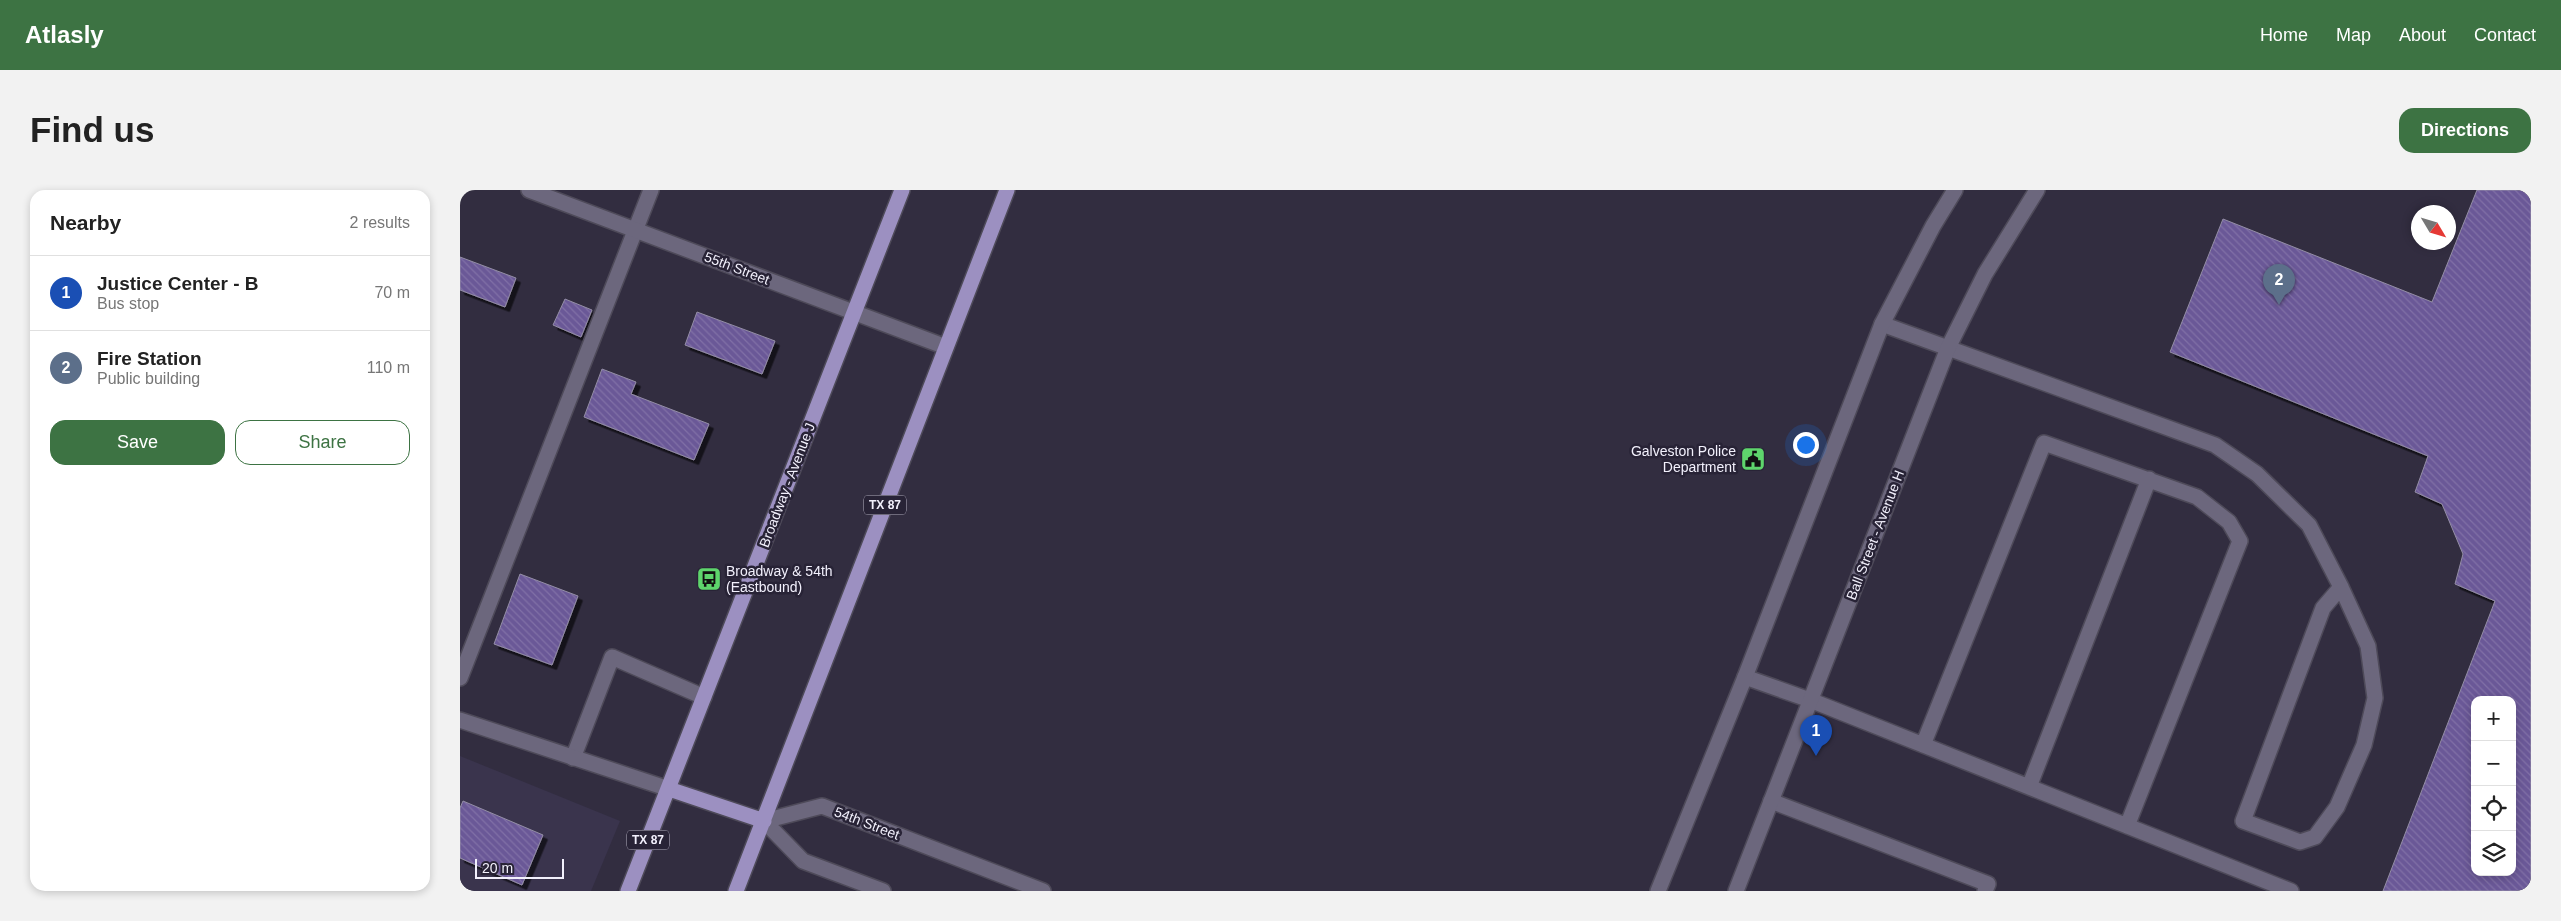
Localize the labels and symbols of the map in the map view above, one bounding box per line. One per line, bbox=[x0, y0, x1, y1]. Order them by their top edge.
north arrow bbox=[2411, 205, 2456, 250]
street label: 55th Street bbox=[702, 248, 772, 288]
pin: 2 bbox=[2263, 264, 2295, 305]
street label: Broadway - Avenue J bbox=[756, 420, 818, 550]
your location bbox=[1793, 432, 1819, 458]
place label: Galveston Police Department bbox=[1631, 443, 1736, 475]
public building icon: Galveston Police Department bbox=[1740, 446, 1766, 472]
street label: Ball Street - Avenue H bbox=[1843, 468, 1907, 602]
road number: TX 87 bbox=[864, 496, 906, 514]
place label: Broadway & 54th (Eastbound) bbox=[726, 563, 833, 595]
bus stop icon: Broadway & 54th (Eastbound) bbox=[696, 566, 722, 592]
pin: 1 bbox=[1800, 715, 1832, 756]
street label: 54th Street bbox=[832, 803, 902, 843]
road number: TX 87 bbox=[627, 830, 669, 850]
scale bar bbox=[475, 856, 564, 879]

